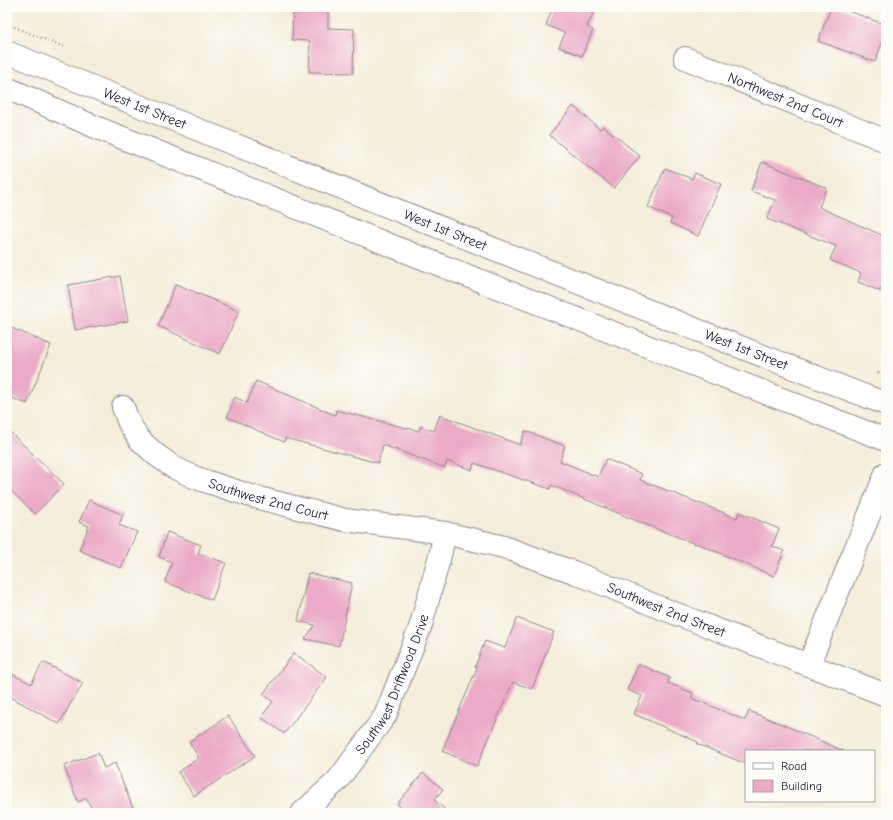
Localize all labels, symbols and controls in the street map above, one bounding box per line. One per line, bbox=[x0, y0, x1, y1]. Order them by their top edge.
street label: Northwest 2nd Court bbox=[725, 69, 847, 132]
street label: West 1st Street bbox=[101, 84, 190, 133]
street label: West 1st Street bbox=[401, 206, 490, 255]
street label: West 1st Street bbox=[702, 326, 791, 374]
street label: Southwest 2nd Court bbox=[206, 475, 331, 525]
street label: Southwest 2nd Street bbox=[605, 579, 729, 641]
street label: Southwest Driftwood Drive bbox=[352, 612, 433, 758]
legend bbox=[745, 750, 875, 802]
text: Road bbox=[781, 759, 807, 773]
text: Building bbox=[781, 779, 822, 793]

